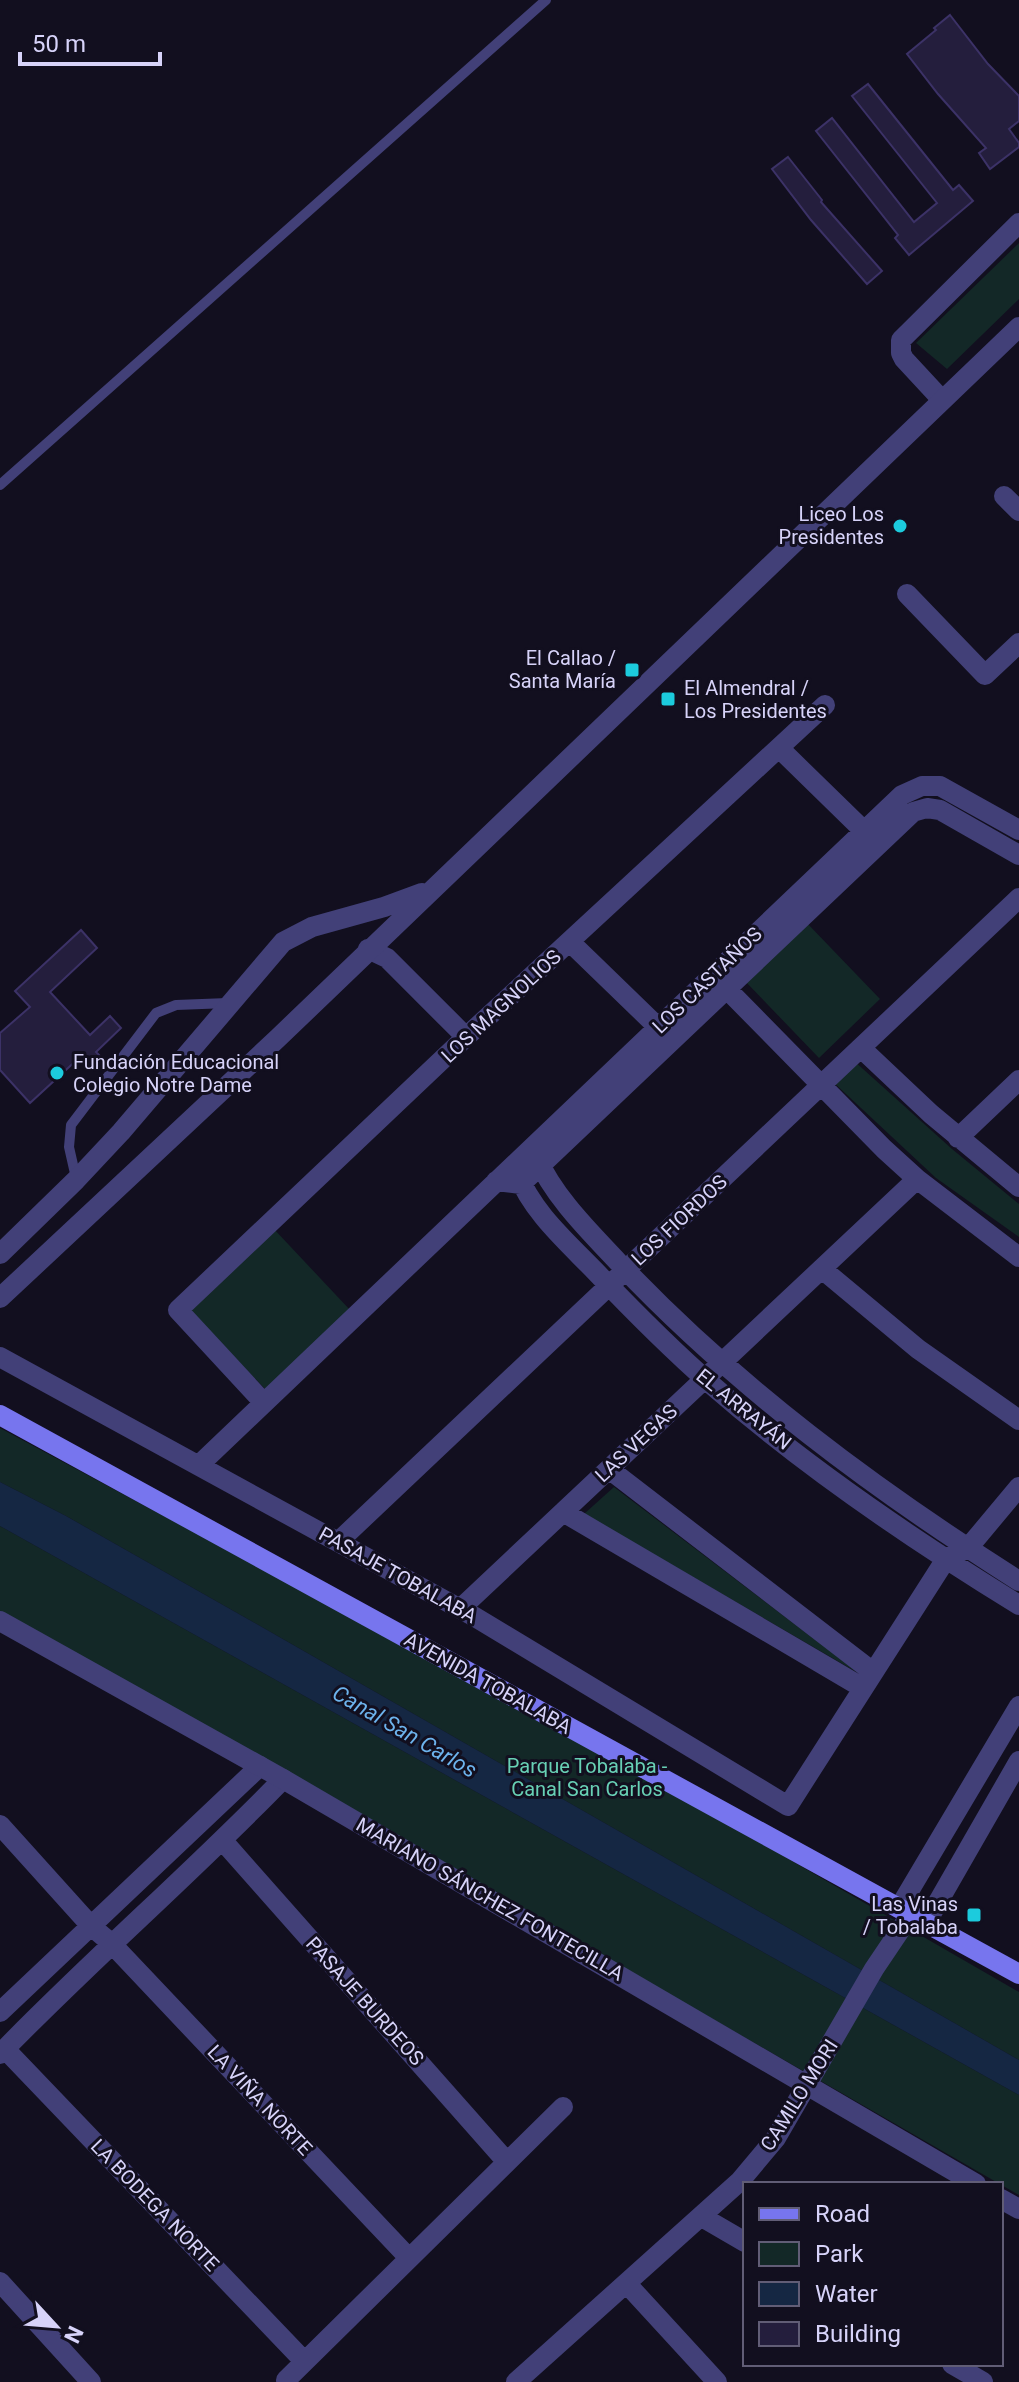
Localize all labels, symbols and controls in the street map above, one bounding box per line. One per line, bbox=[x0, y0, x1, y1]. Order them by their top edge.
scale bar bbox=[20, 16, 160, 66]
text: 50 m bbox=[32, 30, 86, 58]
place label: Liceo Los Presidentes bbox=[779, 502, 884, 549]
marker: Liceo Los Presidentes bbox=[891, 517, 909, 535]
place label: El Callao / Santa María bbox=[509, 646, 616, 693]
marker: El Callao / Santa María bbox=[623, 661, 641, 679]
place label: El Almendral / Los Presidentes bbox=[684, 676, 827, 723]
marker: El Almendral / Los Presidentes bbox=[659, 690, 677, 708]
street label: LOS CASTAÑOS bbox=[647, 922, 767, 1038]
street label: LOS MAGNOLIOS bbox=[436, 944, 566, 1068]
place label: Fundación Educacional Colegio Notre Dame bbox=[73, 1050, 279, 1097]
marker: Fundación Educacional Colegio Notre Dame bbox=[48, 1064, 66, 1082]
street label: LOS FIORDOS bbox=[626, 1170, 732, 1270]
street label: EL ARRAYÁN bbox=[692, 1363, 796, 1455]
street label: LAS VEGAS bbox=[590, 1399, 682, 1487]
street label: PASAJE TOBALABA bbox=[315, 1522, 481, 1628]
street label: AVENIDA TOBALABA bbox=[400, 1627, 576, 1739]
water label: Canal San Carlos bbox=[328, 1680, 481, 1783]
park label: Parque Tobalaba - Canal San Carlos bbox=[507, 1754, 668, 1801]
street label: MARIANO SÁNCHEZ FONTECILLA bbox=[352, 1812, 628, 1986]
place label: Las Vinas / Tobalaba bbox=[863, 1892, 958, 1939]
marker: Las Vinas / Tobalaba bbox=[965, 1906, 983, 1924]
street label: PASAJE BURDEOS bbox=[301, 1932, 429, 2070]
street label: CAMILO MORI bbox=[755, 2035, 843, 2155]
street label: LA VIÑA NORTE bbox=[203, 2040, 317, 2160]
street label: LA BODEGA NORTE bbox=[86, 2134, 224, 2276]
legend bbox=[743, 2182, 1003, 2366]
text: Road bbox=[815, 2200, 870, 2228]
text: Park bbox=[815, 2240, 864, 2268]
text: Water bbox=[815, 2280, 878, 2308]
north arrow bbox=[16, 2286, 96, 2366]
text: Building bbox=[815, 2320, 901, 2348]
text: N bbox=[59, 2322, 88, 2347]

